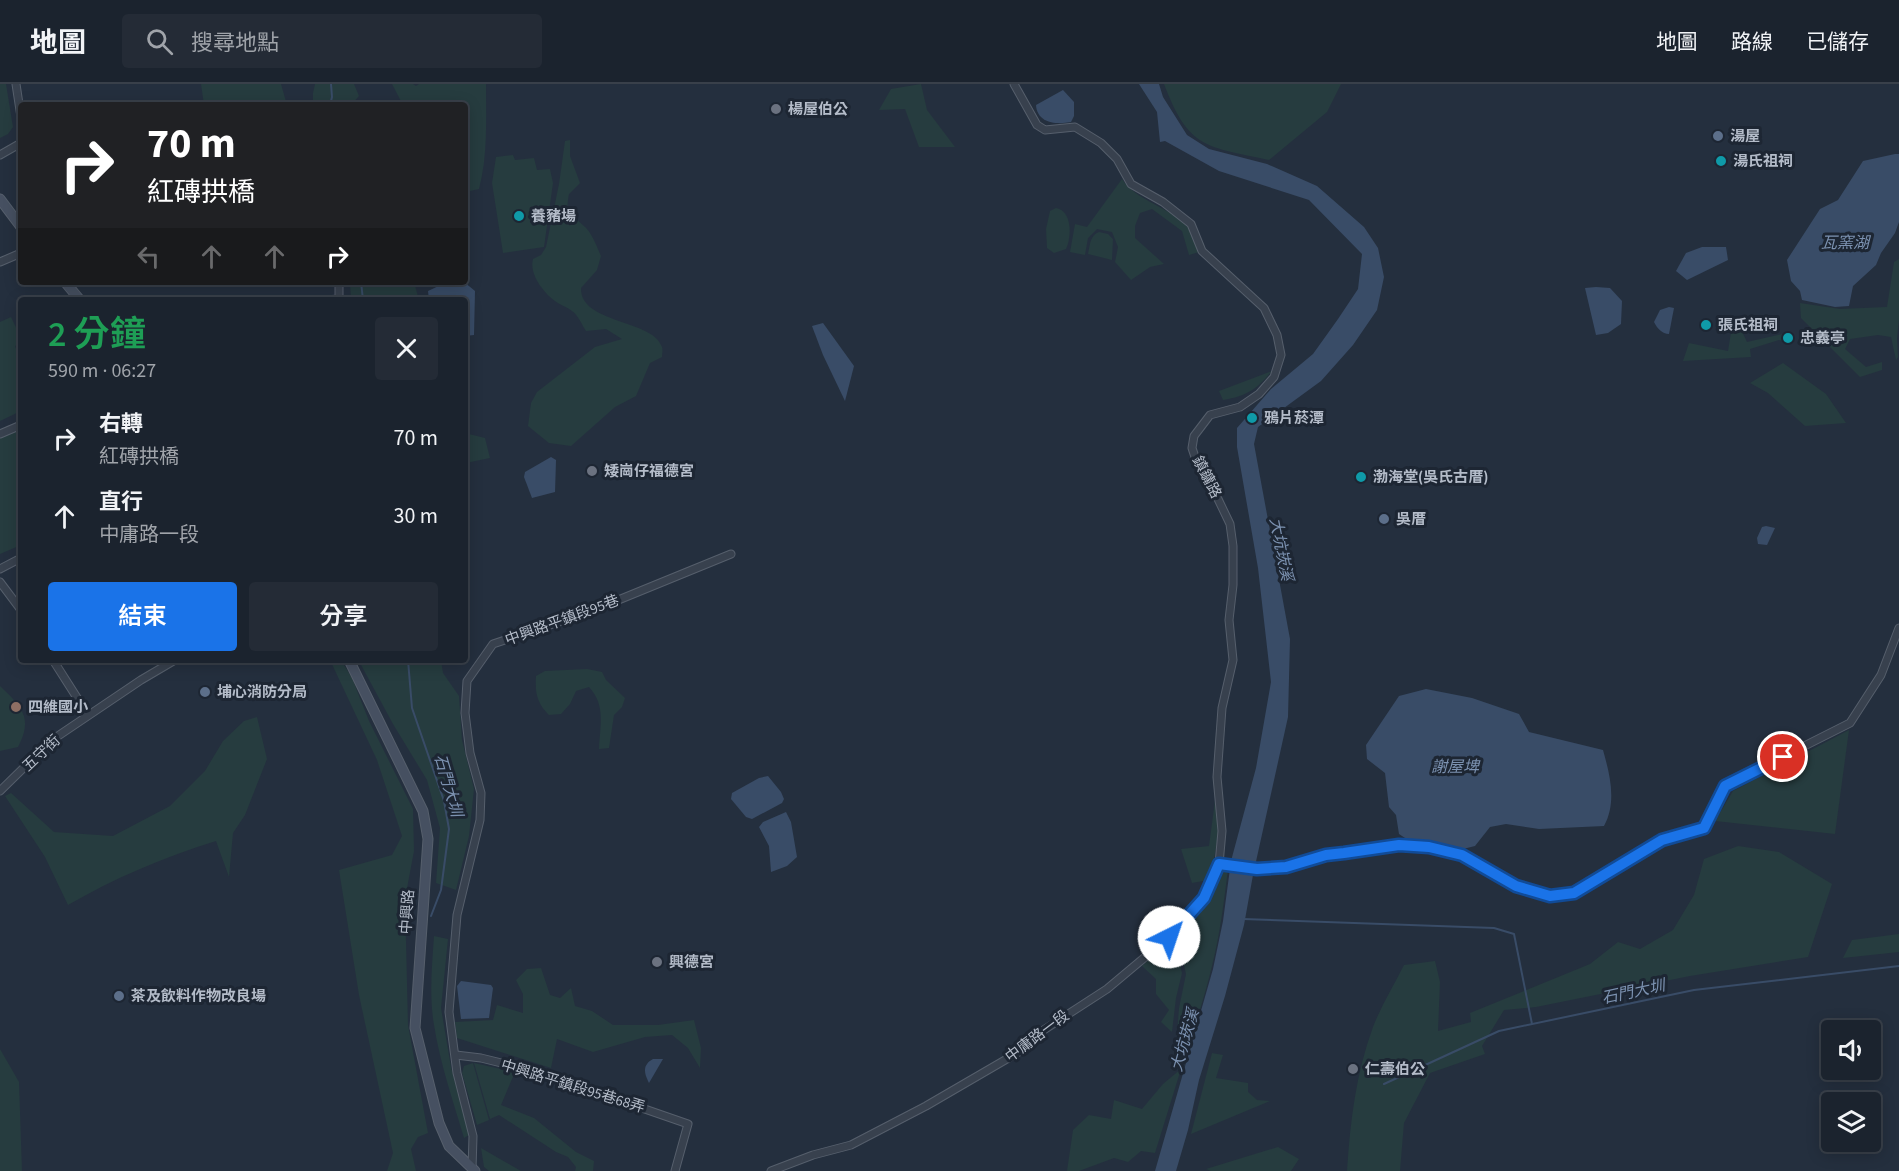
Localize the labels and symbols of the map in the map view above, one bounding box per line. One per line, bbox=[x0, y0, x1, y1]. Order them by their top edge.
place label: 楊屋伯公 bbox=[788, 99, 848, 120]
marker: 楊屋伯公 bbox=[769, 102, 783, 116]
place label: 湯屋 bbox=[1730, 126, 1760, 147]
marker: 湯屋 bbox=[1711, 129, 1725, 143]
place label: 湯氏祖祠 bbox=[1733, 151, 1793, 172]
marker: 湯氏祖祠 bbox=[1714, 154, 1728, 168]
place label: 養豬場 bbox=[531, 206, 576, 227]
marker: 養豬場 bbox=[512, 209, 526, 223]
water label: 瓦窯湖 bbox=[1821, 232, 1872, 254]
place label: 張氏祖祠 bbox=[1718, 315, 1778, 336]
marker: 張氏祖祠 bbox=[1699, 318, 1713, 332]
place label: 忠義亭 bbox=[1800, 328, 1845, 349]
marker: 忠義亭 bbox=[1781, 331, 1795, 345]
place label: 鴉片菸潭 bbox=[1264, 408, 1324, 429]
marker: 鴉片菸潭 bbox=[1245, 411, 1259, 425]
street label: 鎮鏞路 bbox=[1187, 452, 1226, 502]
place label: 矮崗仔福德宮 bbox=[604, 461, 694, 482]
marker: 矮崗仔福德宮 bbox=[585, 464, 599, 478]
place label: 渤海堂(吳氏古厝) bbox=[1373, 467, 1488, 488]
marker: 渤海堂(吳氏古厝) bbox=[1354, 470, 1368, 484]
place label: 吳厝 bbox=[1396, 509, 1426, 530]
marker: 吳厝 bbox=[1377, 512, 1391, 526]
water label: 大坑崁溪 bbox=[1264, 516, 1298, 585]
street label: 中興路平鎮段95巷 bbox=[502, 590, 622, 651]
place label: 埔心消防分局 bbox=[217, 682, 307, 703]
marker: 埔心消防分局 bbox=[198, 685, 212, 699]
place label: 四維國小 bbox=[28, 697, 89, 718]
marker: 四維國小 bbox=[9, 700, 23, 714]
street label: 五守街 bbox=[18, 730, 65, 776]
pin bbox=[1757, 731, 1808, 782]
water label: 石門大圳 bbox=[429, 751, 468, 821]
water label: 謝屋埤 bbox=[1431, 756, 1481, 778]
street label: 中興路 bbox=[395, 889, 420, 935]
position arrow bbox=[1137, 905, 1201, 969]
place label: 興德宮 bbox=[669, 952, 714, 973]
marker: 興德宮 bbox=[650, 955, 664, 969]
water label: 石門大圳 bbox=[1600, 974, 1669, 1009]
place label: 茶及飲料作物改良場 bbox=[131, 986, 266, 1007]
marker: 茶及飲料作物改良場 bbox=[112, 989, 126, 1003]
street label: 中庸路一段 bbox=[1001, 1005, 1074, 1067]
water label: 大坑崁溪 bbox=[1166, 1005, 1205, 1074]
street label: 中興路平鎮段95巷68弄 bbox=[498, 1055, 648, 1118]
place label: 仁壽伯公 bbox=[1365, 1059, 1425, 1080]
marker: 仁壽伯公 bbox=[1346, 1062, 1360, 1076]

